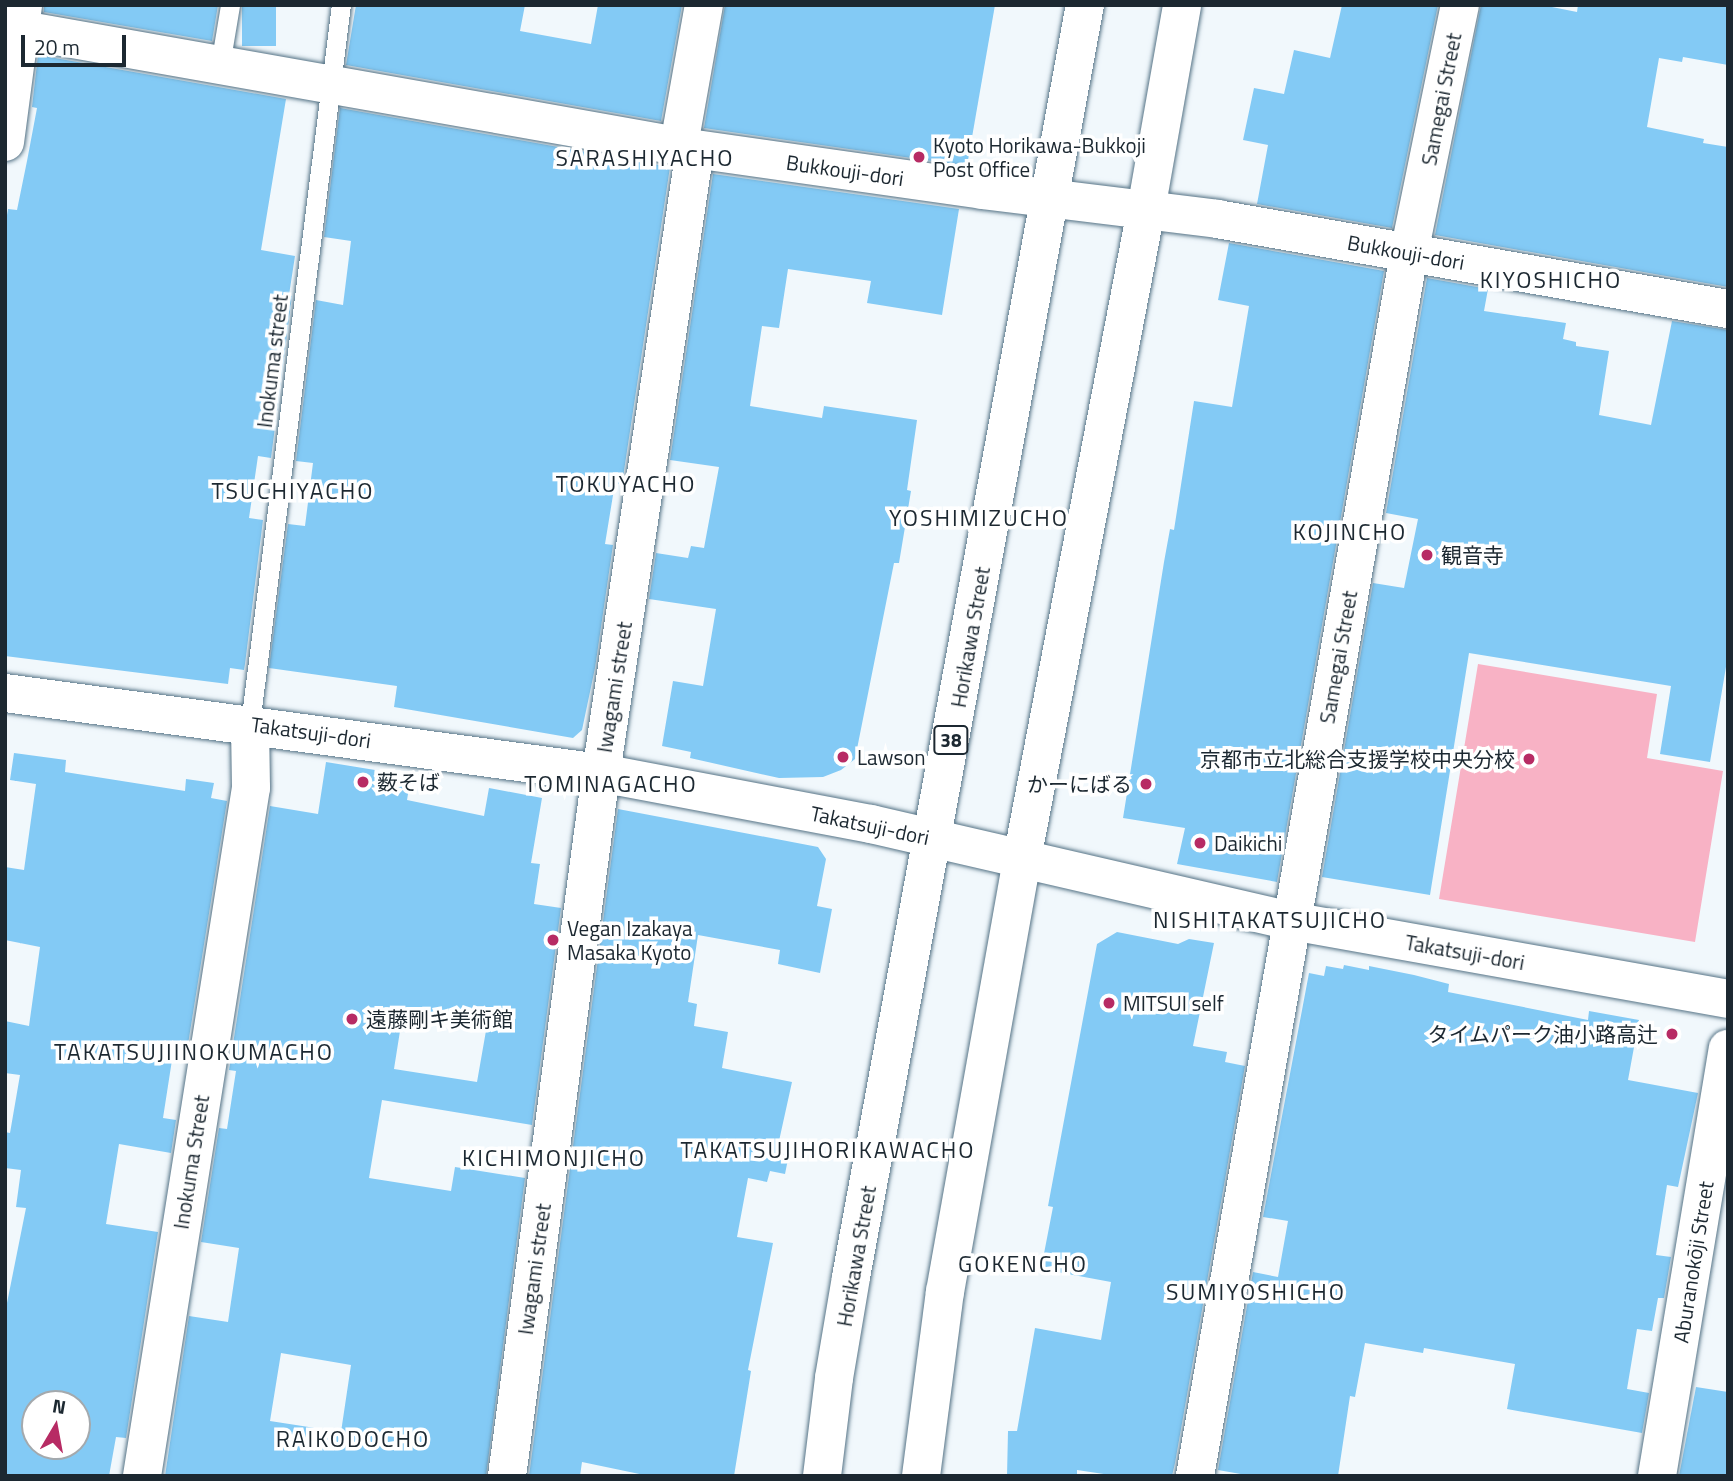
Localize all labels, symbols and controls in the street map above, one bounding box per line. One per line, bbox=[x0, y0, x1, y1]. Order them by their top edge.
scale bar bbox=[24, 21, 130, 65]
street label: Samegai Street bbox=[1416, 30, 1466, 168]
text: 20 m bbox=[34, 31, 80, 63]
place label: Kyoto Horikawa-Bukkoji Post Office bbox=[933, 132, 1146, 182]
district label: SARASHIYACHO bbox=[557, 144, 733, 172]
street label: Bukkouji-dori bbox=[785, 149, 905, 191]
marker: Kyoto Horikawa-Bukkoji Post Office bbox=[911, 149, 927, 165]
street label: Bukkouji-dori bbox=[1345, 229, 1467, 275]
district label: KIYOSHICHO bbox=[1481, 266, 1621, 294]
street label: Inokuma street bbox=[251, 293, 293, 429]
district label: TOKUYACHO bbox=[557, 470, 695, 498]
district label: TSUCHIYACHO bbox=[213, 477, 373, 505]
district label: YOSHIMIZUCHO bbox=[891, 504, 1067, 532]
district label: KOJINCHO bbox=[1294, 518, 1406, 546]
place label: 観音寺 bbox=[1441, 542, 1504, 568]
marker: 観音寺 bbox=[1419, 547, 1435, 563]
street label: Horikawa Street bbox=[945, 565, 995, 709]
street label: Samegai Street bbox=[1314, 588, 1362, 726]
street label: Iwagami street bbox=[591, 620, 637, 754]
street label: Takatsuji-dori bbox=[249, 711, 373, 753]
road number: 38 bbox=[932, 724, 970, 755]
place label: Lawson bbox=[857, 744, 926, 770]
place label: 京都市立北総合支援学校中央分校 bbox=[1200, 746, 1515, 772]
marker: Lawson bbox=[835, 749, 851, 765]
marker: 京都市立北総合支援学校中央分校 bbox=[1521, 751, 1537, 767]
place label: 薮そば bbox=[377, 769, 440, 795]
district label: TOMINAGACHO bbox=[526, 770, 696, 798]
place label: かーにばる bbox=[1027, 771, 1132, 797]
marker: 薮そば bbox=[355, 774, 371, 790]
marker: かーにばる bbox=[1138, 776, 1154, 792]
street label: Takatsuji-dori bbox=[808, 800, 932, 850]
place label: Daikichi bbox=[1214, 830, 1282, 856]
marker: Daikichi bbox=[1192, 835, 1208, 851]
district label: NISHITAKATSUJICHO bbox=[1155, 906, 1385, 934]
place label: Vegan Izakaya Masaka Kyoto bbox=[567, 915, 692, 965]
street label: Takatsuji-dori bbox=[1403, 929, 1527, 975]
marker: Vegan Izakaya Masaka Kyoto bbox=[545, 932, 561, 948]
place label: MITSUI self bbox=[1123, 990, 1224, 1016]
marker: MITSUI self bbox=[1101, 995, 1117, 1011]
place label: 遠藤剛キ美術館 bbox=[366, 1006, 513, 1032]
marker: 遠藤剛キ美術館 bbox=[344, 1011, 360, 1027]
place label: タイムパーク油小路高辻 bbox=[1427, 1021, 1658, 1047]
marker: タイムパーク油小路高辻 bbox=[1664, 1026, 1680, 1042]
district label: TAKATSUJIINOKUMACHO bbox=[56, 1038, 332, 1066]
street label: Inokuma Street bbox=[168, 1093, 214, 1231]
district label: TAKATSUJIHORIKAWACHO bbox=[683, 1136, 973, 1164]
district label: KICHIMONJICHO bbox=[464, 1144, 644, 1172]
street label: Aburanokōji Street bbox=[1668, 1179, 1718, 1345]
street label: Horikawa Street bbox=[831, 1184, 881, 1328]
street label: Iwagami street bbox=[512, 1202, 556, 1336]
district label: GOKENCHO bbox=[959, 1250, 1087, 1278]
district label: SUMIYOSHICHO bbox=[1167, 1278, 1345, 1306]
north arrow bbox=[21, 1390, 91, 1460]
text: N bbox=[50, 1390, 68, 1421]
district label: RAIKODOCHO bbox=[277, 1425, 429, 1453]

